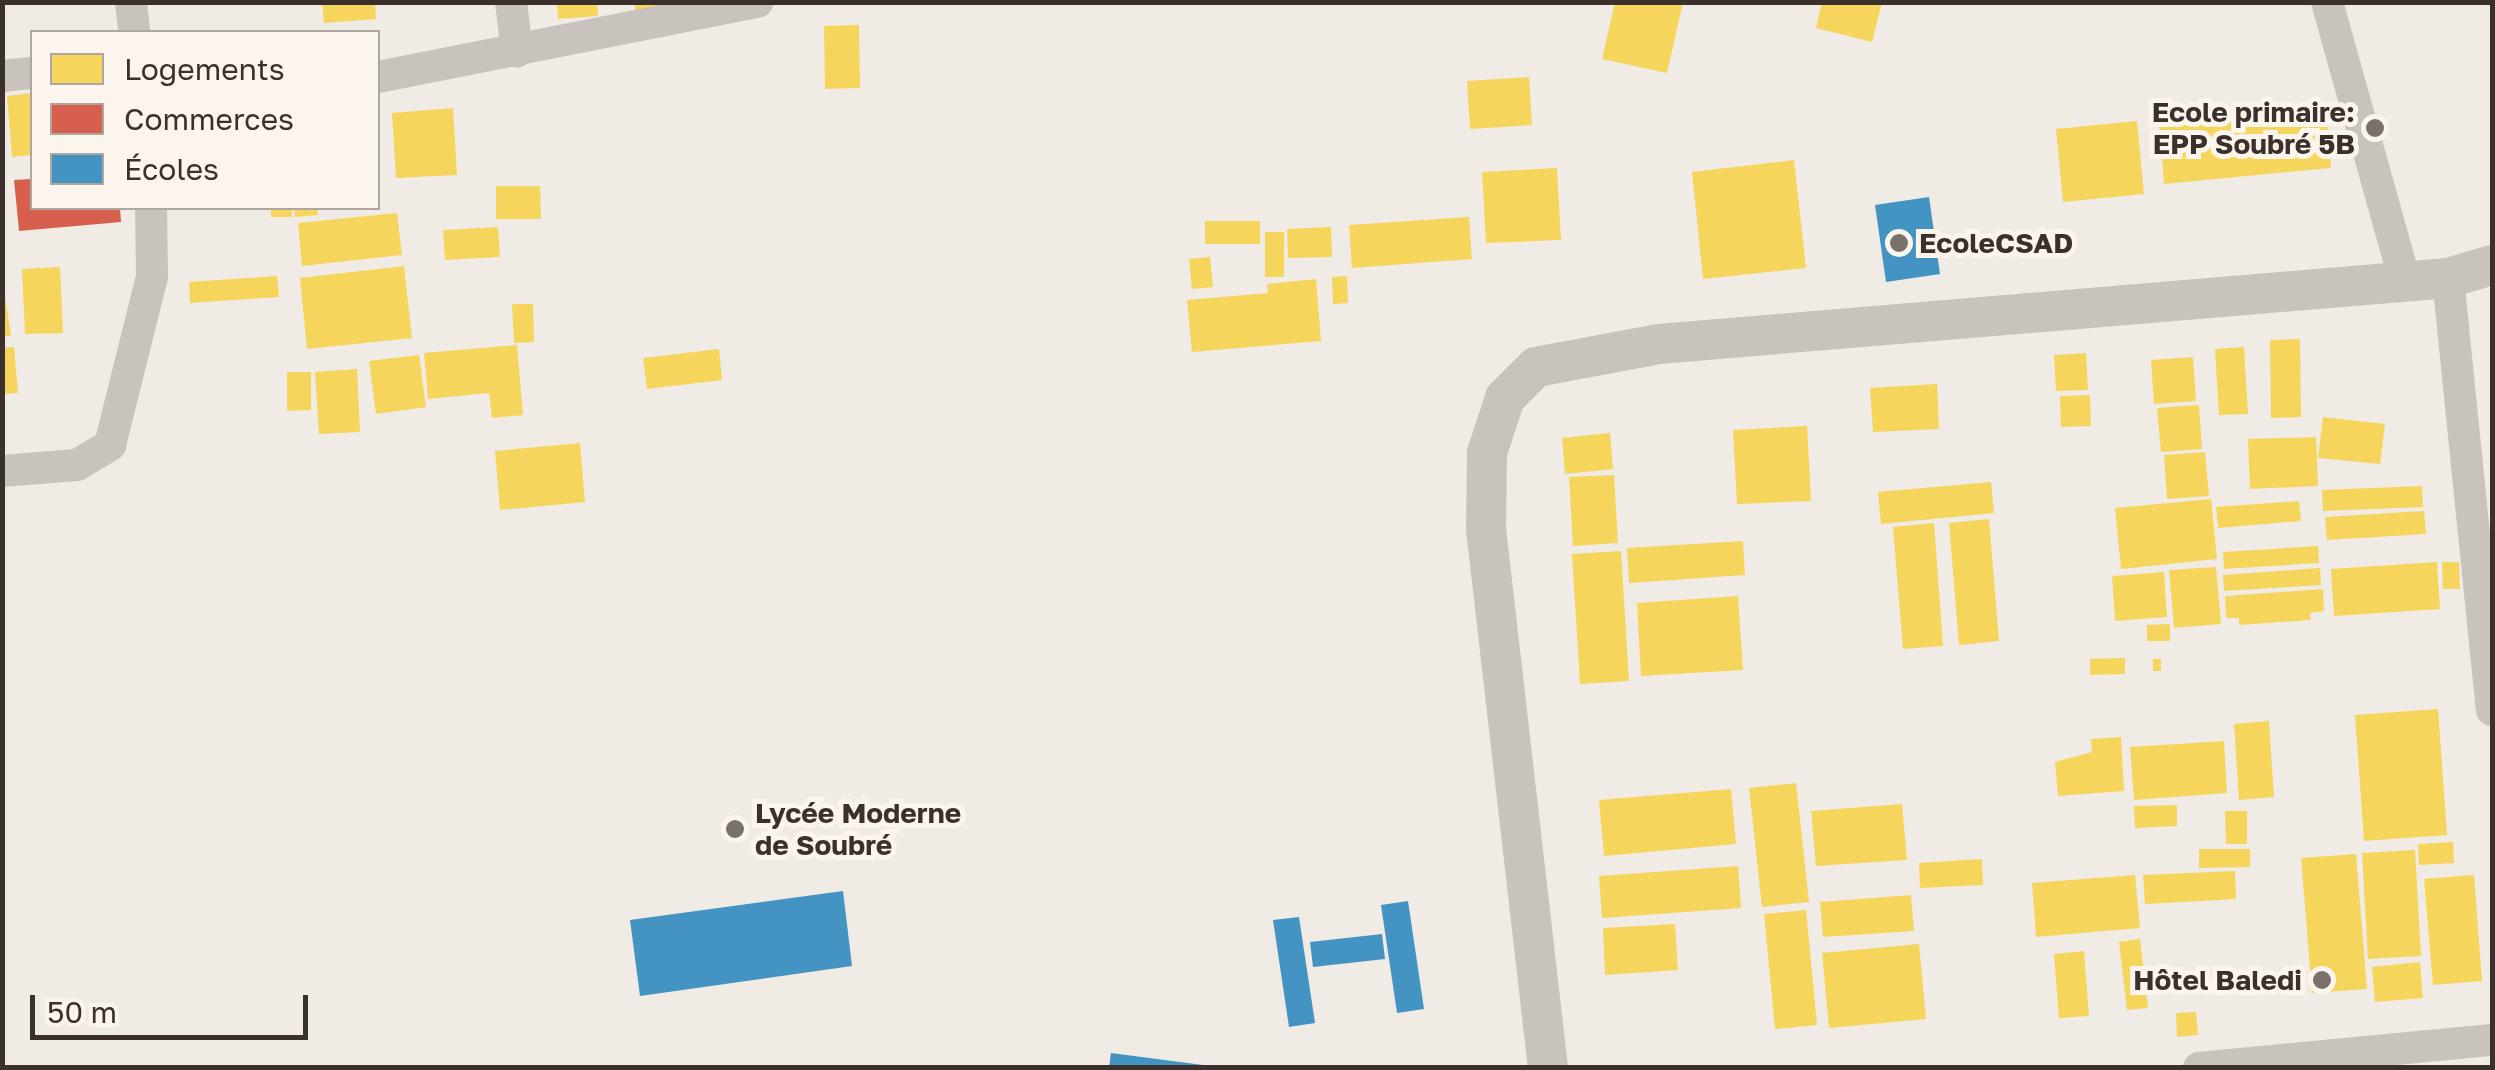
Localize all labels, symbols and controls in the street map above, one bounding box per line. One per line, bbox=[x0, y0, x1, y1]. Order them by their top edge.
legend bbox=[30, 30, 380, 210]
text: Logements bbox=[124, 51, 285, 87]
place label: Ecole primaire: EPP Soubré 5B bbox=[2152, 95, 2355, 161]
text: Commerces bbox=[124, 101, 294, 137]
marker: Ecole primaire: EPP Soubré 5B bbox=[2364, 117, 2386, 139]
text: Écoles bbox=[124, 151, 219, 187]
place label: EcoleCSAD bbox=[1919, 226, 2073, 260]
marker: EcoleCSAD bbox=[1888, 232, 1910, 254]
place label: Lycée Moderne de Soubré bbox=[755, 796, 961, 862]
marker: Lycée Moderne de Soubré bbox=[724, 818, 746, 840]
place label: Hôtel Baledi bbox=[2133, 963, 2302, 997]
marker: Hôtel Baledi bbox=[2311, 969, 2333, 991]
scale bar bbox=[35, 975, 312, 1037]
text: 50 m bbox=[47, 994, 117, 1030]

